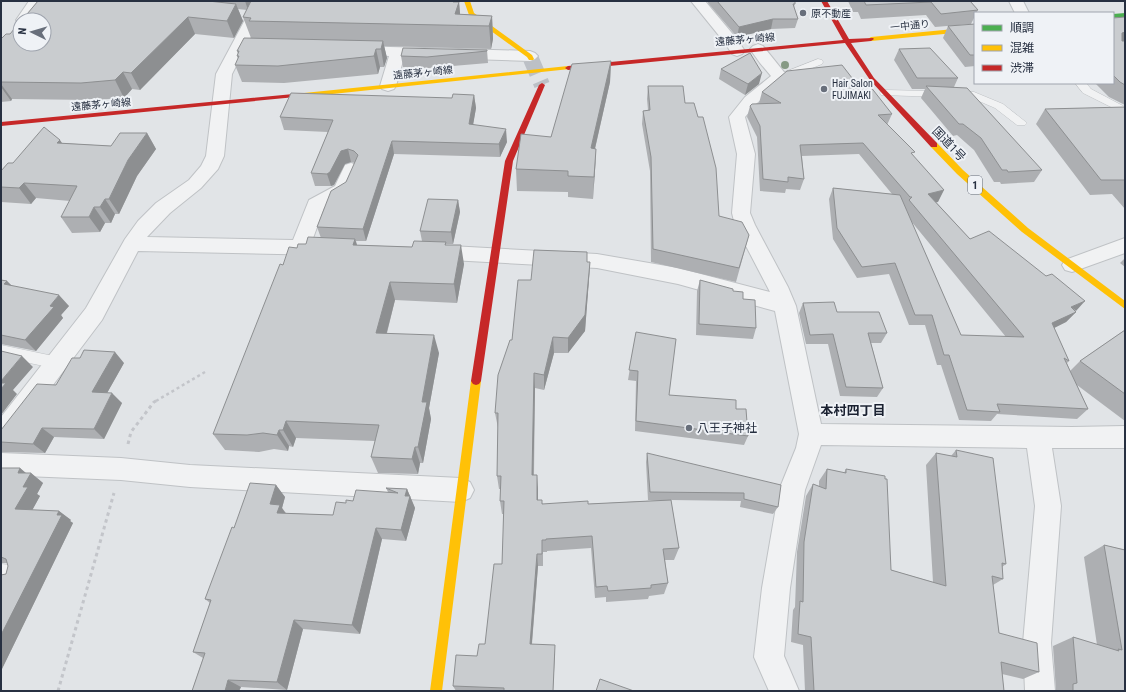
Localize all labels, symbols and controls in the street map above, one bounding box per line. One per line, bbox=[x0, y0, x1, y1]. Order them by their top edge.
marker: 原不動産 bbox=[798, 8, 808, 18]
place label: 原不動産 bbox=[811, 8, 851, 19]
north arrow bbox=[12, 12, 52, 52]
legend bbox=[974, 12, 1114, 84]
street label: 一中通り bbox=[890, 18, 931, 33]
text: 順調 bbox=[1010, 21, 1034, 35]
text: N bbox=[16, 27, 29, 35]
street label: 遠藤茅ヶ崎線 bbox=[715, 31, 775, 48]
text: 混雑 bbox=[1010, 41, 1034, 55]
text: 渋滞 bbox=[1010, 61, 1034, 75]
street label: 遠藤茅ヶ崎線 bbox=[393, 64, 453, 81]
place label: Hair Salon FUJIMAKI bbox=[832, 78, 873, 101]
marker: Hair Salon FUJIMAKI bbox=[819, 84, 829, 94]
street label: 遠藤茅ヶ崎線 bbox=[71, 96, 131, 113]
street label: 国道1号 bbox=[929, 124, 969, 164]
road number: 1 bbox=[968, 176, 982, 194]
district label: 本村四丁目 bbox=[820, 403, 886, 418]
place label: 八王子神社 bbox=[697, 421, 757, 435]
marker: 八王子神社 bbox=[684, 423, 694, 433]

